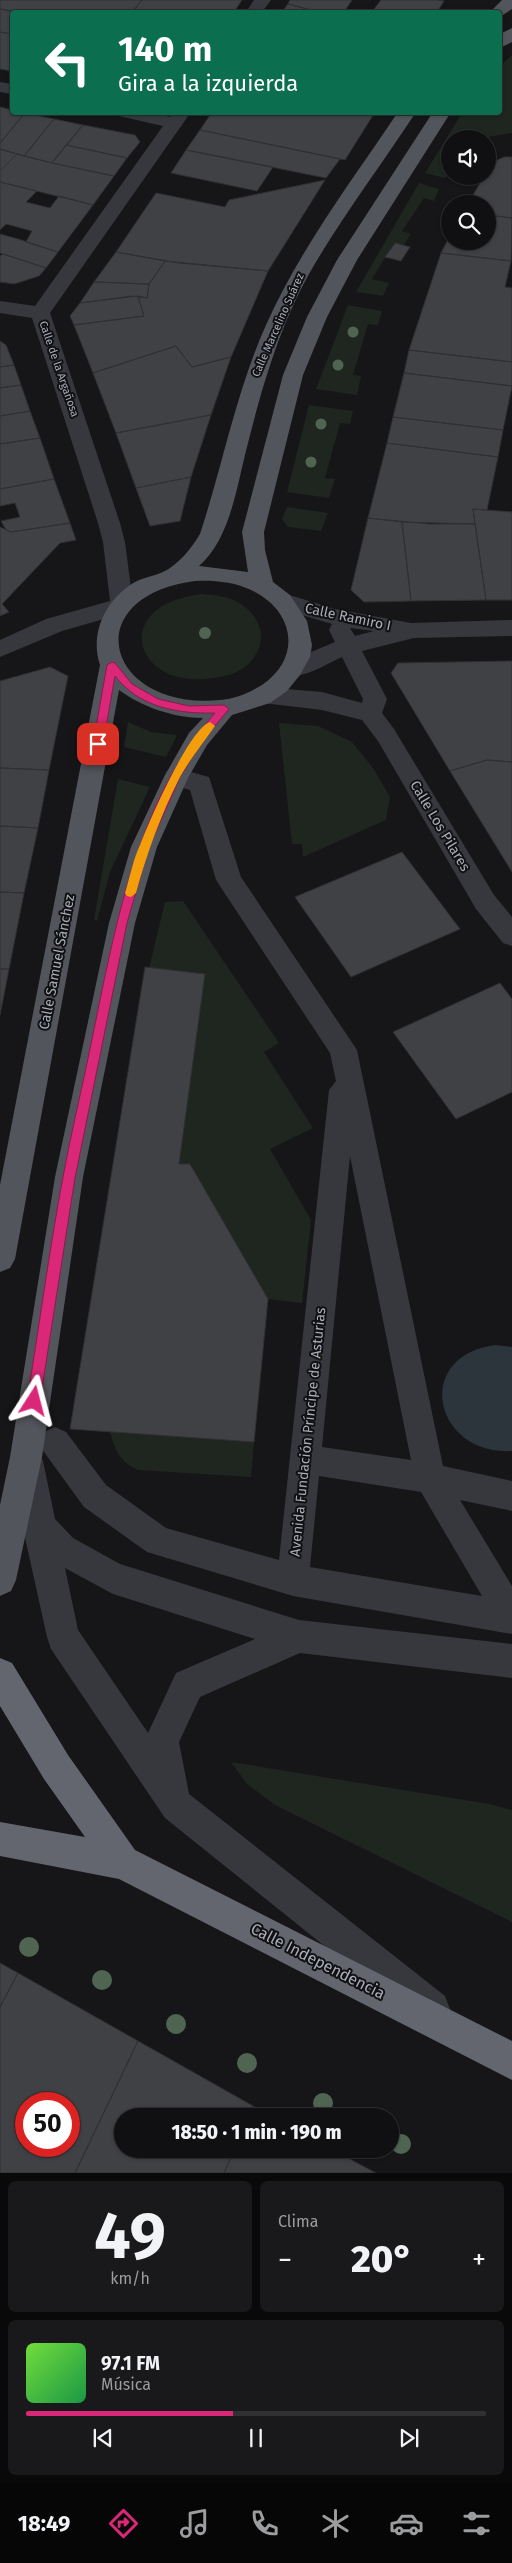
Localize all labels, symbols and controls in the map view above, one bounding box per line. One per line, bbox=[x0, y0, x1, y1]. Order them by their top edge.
text: 140 m bbox=[118, 28, 212, 70]
icon: left bbox=[35, 30, 100, 95]
text: Gira a la izquierda bbox=[118, 70, 298, 97]
map controls bbox=[441, 130, 496, 250]
button: sound bbox=[441, 130, 496, 185]
button: search bbox=[441, 195, 496, 250]
street label: Calle Marcelino Suárez bbox=[249, 271, 307, 379]
street label: Calle de la Argañosa bbox=[36, 319, 82, 419]
street label: Calle Ramiro I bbox=[303, 600, 393, 634]
pin bbox=[77, 723, 119, 765]
icon: arrive bbox=[84, 730, 112, 758]
street label: Calle Los Pilares bbox=[406, 778, 474, 875]
street label: Calle Samuel Sánchez bbox=[36, 893, 78, 1031]
street label: Avenida Fundación Príncipe de Asturias bbox=[286, 1306, 330, 1557]
position arrow bbox=[7, 1374, 59, 1426]
street label: Calle Independencia bbox=[248, 1919, 388, 2003]
speed limit sign: 50 bbox=[15, 2092, 80, 2157]
text: 18:50 · 1 min · 190 m bbox=[171, 2121, 342, 2144]
text: 49 bbox=[94, 2197, 166, 2275]
text: Clima bbox=[278, 2212, 318, 2231]
text: 20° bbox=[351, 2236, 413, 2282]
text: − bbox=[278, 2243, 292, 2276]
text: + bbox=[472, 2243, 486, 2276]
text: km/h bbox=[110, 2269, 150, 2288]
text: 97.1 FM bbox=[101, 2352, 160, 2375]
text: Música bbox=[101, 2375, 151, 2394]
icon: previous bbox=[89, 2424, 117, 2452]
icon: pause bbox=[242, 2424, 270, 2452]
icon: next bbox=[395, 2424, 423, 2452]
icon: directions bbox=[106, 2506, 141, 2541]
icon: music bbox=[177, 2506, 212, 2541]
icon: phone bbox=[247, 2506, 282, 2541]
icon: climate bbox=[318, 2506, 353, 2541]
icon: car bbox=[389, 2506, 424, 2541]
icon: filters bbox=[459, 2506, 494, 2541]
text: 18:49 bbox=[18, 2510, 70, 2537]

